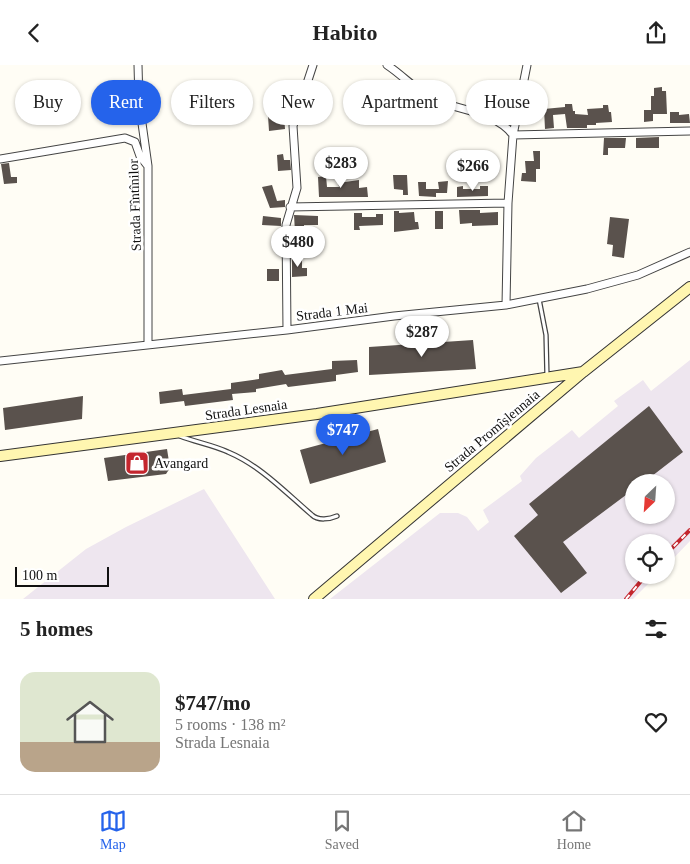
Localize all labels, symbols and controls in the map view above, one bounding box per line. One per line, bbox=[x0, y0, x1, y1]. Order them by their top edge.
icon: back bbox=[20, 19, 48, 47]
icon: share bbox=[642, 19, 670, 47]
text: Habito bbox=[313, 20, 377, 45]
chip: Buy bbox=[15, 80, 81, 125]
chip: Rent bbox=[91, 80, 161, 125]
chip: Filters bbox=[171, 80, 253, 125]
chip: New bbox=[263, 80, 333, 125]
chip: Apartment bbox=[343, 80, 456, 125]
chip: House bbox=[466, 80, 548, 125]
pin: $283 bbox=[311, 147, 371, 189]
pin: $266 bbox=[443, 149, 503, 192]
text: $283 bbox=[325, 154, 357, 171]
text: $266 bbox=[457, 157, 489, 174]
street label: Strada Fîntînilor bbox=[126, 158, 144, 251]
pin: $480 bbox=[268, 225, 328, 268]
text: $480 bbox=[282, 233, 314, 250]
street label: Strada 1 Mai bbox=[295, 300, 369, 324]
pin: $287 bbox=[392, 315, 452, 358]
text: $287 bbox=[406, 323, 438, 340]
street label: Strada Promîșlennaia bbox=[441, 386, 544, 476]
street label: Strada Lesnaia bbox=[204, 397, 289, 423]
pin: $747 bbox=[313, 413, 373, 456]
text: $747 bbox=[327, 421, 359, 438]
shop icon: Avangard bbox=[124, 450, 150, 476]
place label: Avangard bbox=[154, 456, 208, 471]
north arrow bbox=[625, 474, 675, 524]
map controls bbox=[625, 474, 675, 584]
button: locate bbox=[625, 534, 675, 584]
scale bar bbox=[15, 564, 109, 587]
text: 100 m bbox=[22, 568, 57, 583]
icon: filters bbox=[642, 615, 670, 643]
text: 5 homes bbox=[20, 617, 93, 641]
text: $747/mo bbox=[175, 691, 251, 715]
icon: home bbox=[60, 692, 120, 752]
icon: heart bbox=[642, 708, 670, 736]
text: 5 rooms · 138 m² bbox=[175, 716, 286, 733]
text: Strada Lesnaia bbox=[175, 734, 270, 751]
tab: Map bbox=[99, 807, 127, 853]
tab: Saved bbox=[325, 807, 359, 853]
tab: Home bbox=[557, 807, 591, 853]

